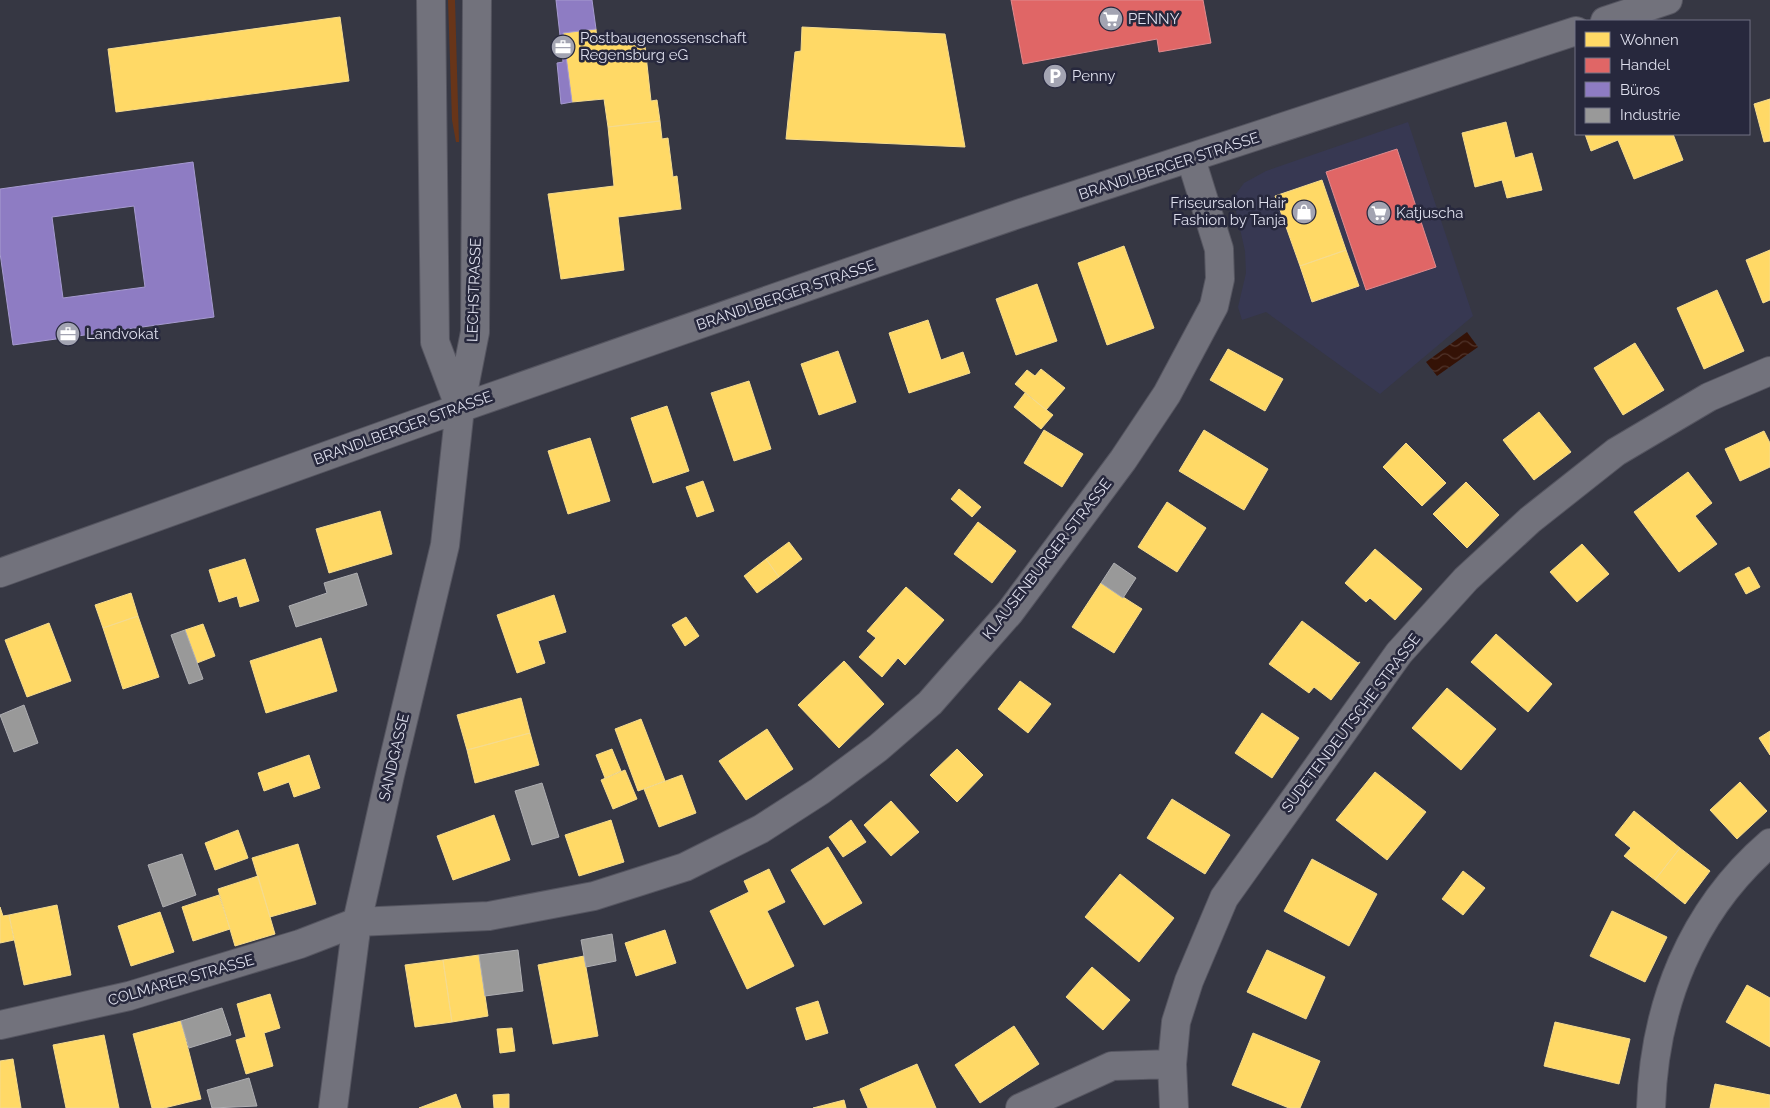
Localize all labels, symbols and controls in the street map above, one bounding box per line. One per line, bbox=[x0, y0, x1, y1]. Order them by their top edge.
supermarket icon: PENNY bbox=[1098, 6, 1124, 32]
place label: PENNY bbox=[1128, 10, 1180, 28]
legend bbox=[1575, 20, 1750, 135]
place label: Postbaugenossenschaft Regensburg eG bbox=[580, 29, 747, 64]
text: Wohnen bbox=[1620, 31, 1679, 49]
office icon: Postbaugenossenschaft Regensburg eG bbox=[550, 34, 576, 60]
text: Handel bbox=[1620, 56, 1671, 74]
parking icon: Penny bbox=[1042, 63, 1068, 89]
place label: Penny bbox=[1072, 67, 1115, 85]
text: Büros bbox=[1620, 81, 1660, 99]
text: Industrie bbox=[1620, 106, 1681, 124]
street label: BRANDLBERGER STRASSE bbox=[1077, 128, 1261, 204]
place label: Friseursalon Hair Fashion by Tanja bbox=[1170, 194, 1287, 229]
shop icon: Friseursalon Hair Fashion by Tanja bbox=[1291, 199, 1317, 225]
supermarket icon: Katjuscha bbox=[1366, 200, 1392, 226]
place label: Katjuscha bbox=[1396, 204, 1463, 222]
street label: LECHSTRASSE bbox=[463, 238, 485, 342]
street label: BRANDLBERGER STRASSE bbox=[694, 256, 878, 334]
office icon: Landvokat bbox=[55, 321, 81, 347]
place label: Landvokat bbox=[86, 325, 159, 343]
street label: BRANDLBERGER STRASSE bbox=[311, 387, 495, 469]
street label: KLAUSENBURGER STRASSE bbox=[979, 475, 1115, 643]
street label: SUDETENDEUTSCHE STRASSE bbox=[1278, 630, 1424, 816]
street label: SANDGASSE bbox=[375, 711, 413, 803]
street label: COLMARER STRASSE bbox=[106, 950, 256, 1010]

